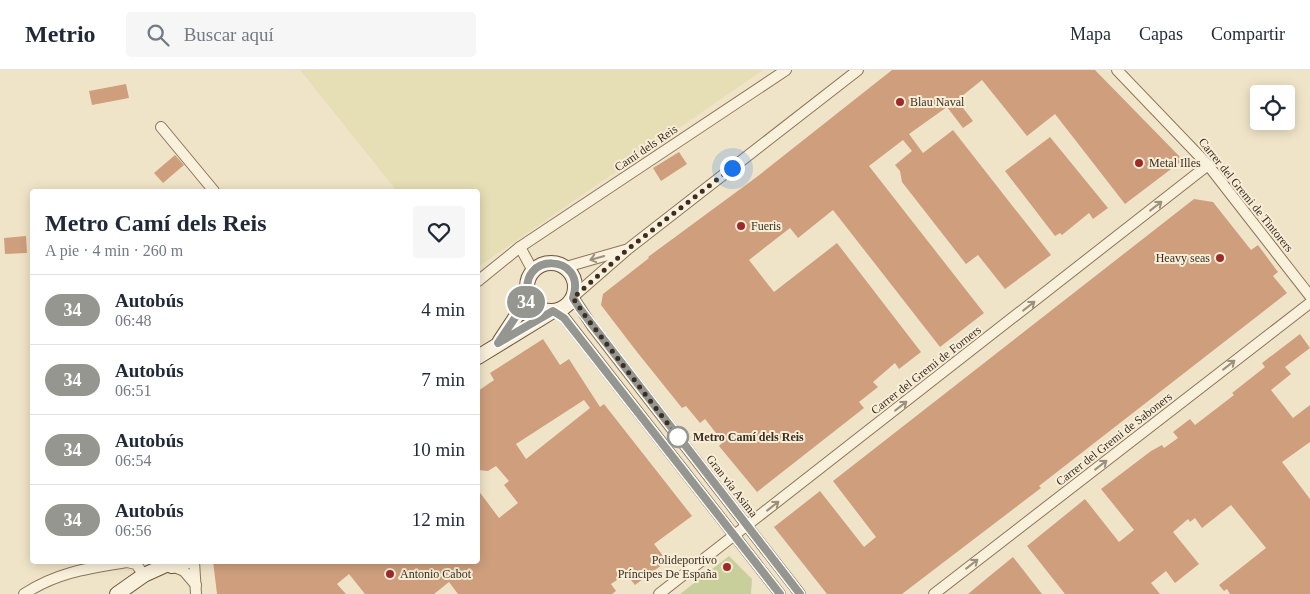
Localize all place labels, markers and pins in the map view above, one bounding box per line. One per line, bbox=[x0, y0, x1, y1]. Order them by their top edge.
place label: Blau Naval bbox=[910, 95, 965, 109]
marker: Blau Naval bbox=[894, 96, 906, 108]
place label: Metal Illes bbox=[1149, 156, 1201, 170]
marker: Metal Illes bbox=[1133, 157, 1145, 169]
place label: Fueris bbox=[751, 219, 781, 233]
marker: Fueris bbox=[735, 220, 747, 232]
place label: Heavy seas bbox=[1156, 251, 1210, 265]
marker: Heavy seas bbox=[1214, 252, 1226, 264]
marker: Metro Camí dels Reis bbox=[667, 426, 689, 448]
place label: Metro Camí dels Reis bbox=[693, 430, 804, 444]
place label: Polideportivo Príncipes De España bbox=[618, 553, 718, 581]
marker: Polideportivo Príncipes De España bbox=[721, 561, 733, 573]
place label: Antonio Cabot bbox=[400, 567, 472, 581]
marker: Antonio Cabot bbox=[384, 568, 396, 580]

